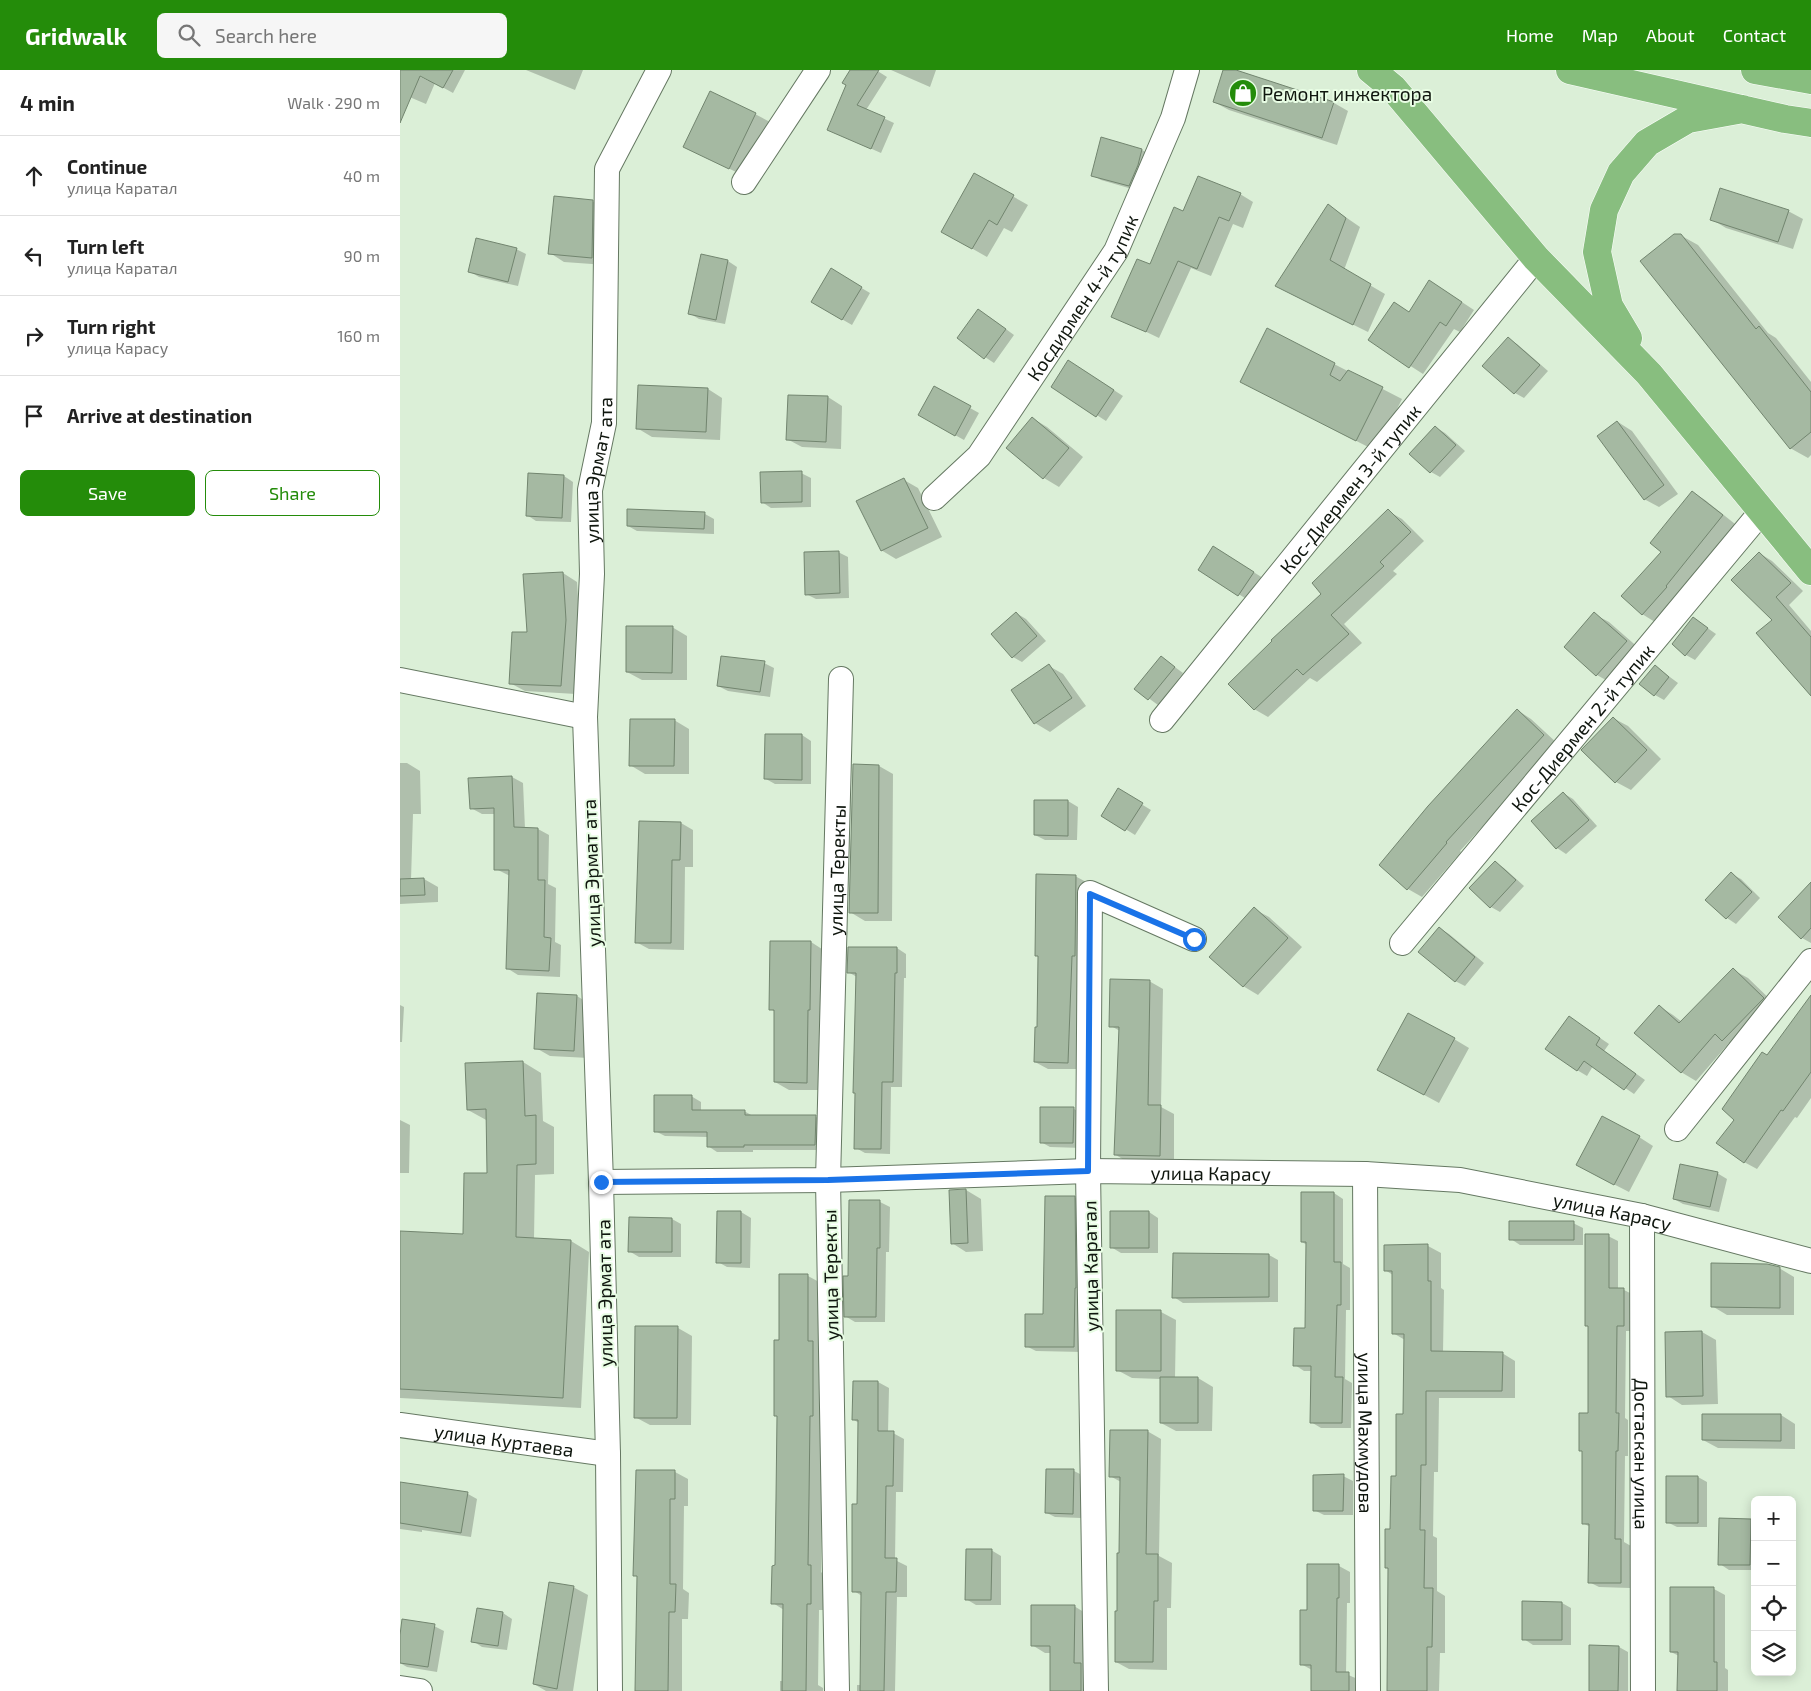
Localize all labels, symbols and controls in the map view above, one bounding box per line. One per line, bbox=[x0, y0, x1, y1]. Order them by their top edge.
search box bbox=[157, 13, 507, 58]
text: Gridwalk bbox=[25, 21, 127, 50]
icon: search bbox=[175, 21, 203, 49]
text: Search here bbox=[215, 24, 317, 47]
text: Home bbox=[1506, 24, 1554, 46]
text: Map bbox=[1582, 24, 1618, 46]
text: About bbox=[1646, 24, 1695, 46]
text: Contact bbox=[1723, 24, 1786, 46]
shop icon: Ремонт инжектора bbox=[1228, 78, 1258, 108]
place label: Ремонт инжектора bbox=[1262, 82, 1432, 105]
text: 4 min bbox=[20, 90, 75, 115]
text: Walk · 290 m bbox=[287, 93, 380, 112]
text: Continue bbox=[67, 155, 147, 178]
icon: ahead bbox=[20, 162, 48, 190]
text: 40 m bbox=[343, 166, 380, 185]
text: улица Каратал bbox=[67, 178, 178, 197]
street label: Косдирмен 4-й тупик bbox=[1021, 211, 1142, 385]
text: Turn left bbox=[67, 235, 144, 258]
icon: left bbox=[20, 242, 48, 270]
text: 90 m bbox=[344, 246, 380, 265]
text: улица Каратал bbox=[67, 258, 178, 277]
text: Turn right bbox=[67, 315, 155, 338]
icon: right bbox=[20, 322, 48, 350]
text: 160 m bbox=[337, 326, 380, 345]
text: улица Карасу bbox=[67, 338, 168, 357]
street label: улица Эрмат ата bbox=[579, 397, 616, 544]
street label: Кос-Диермен 3-й тупик bbox=[1274, 399, 1425, 578]
icon: arrive bbox=[20, 402, 48, 430]
text: Arrive at destination bbox=[67, 404, 252, 427]
button: Save bbox=[20, 470, 195, 516]
button: Share bbox=[205, 470, 380, 516]
street label: Кос-Диермен 2-й тупик bbox=[1505, 639, 1658, 816]
street label: улица Эрмат ата bbox=[577, 799, 606, 947]
street label: улица Теректы bbox=[823, 804, 849, 936]
route start bbox=[1183, 928, 1206, 951]
street label: улица Карасу bbox=[1151, 1160, 1271, 1185]
route end bbox=[590, 1171, 613, 1194]
street label: улица Карасу bbox=[1551, 1187, 1674, 1236]
street label: улица Каратал bbox=[1077, 1200, 1104, 1332]
street label: улица Теректы bbox=[817, 1209, 844, 1341]
street label: улица Эрмат ата bbox=[591, 1219, 618, 1367]
street label: улица Махмудова bbox=[1354, 1352, 1378, 1514]
street label: Достаскан улица bbox=[1630, 1378, 1654, 1530]
street label: улица Куртаева bbox=[433, 1418, 575, 1461]
map controls bbox=[1751, 1496, 1796, 1676]
button: + bbox=[1751, 1496, 1796, 1541]
button: − bbox=[1751, 1541, 1796, 1586]
button: locate bbox=[1751, 1586, 1796, 1631]
button: layers bbox=[1751, 1631, 1796, 1676]

